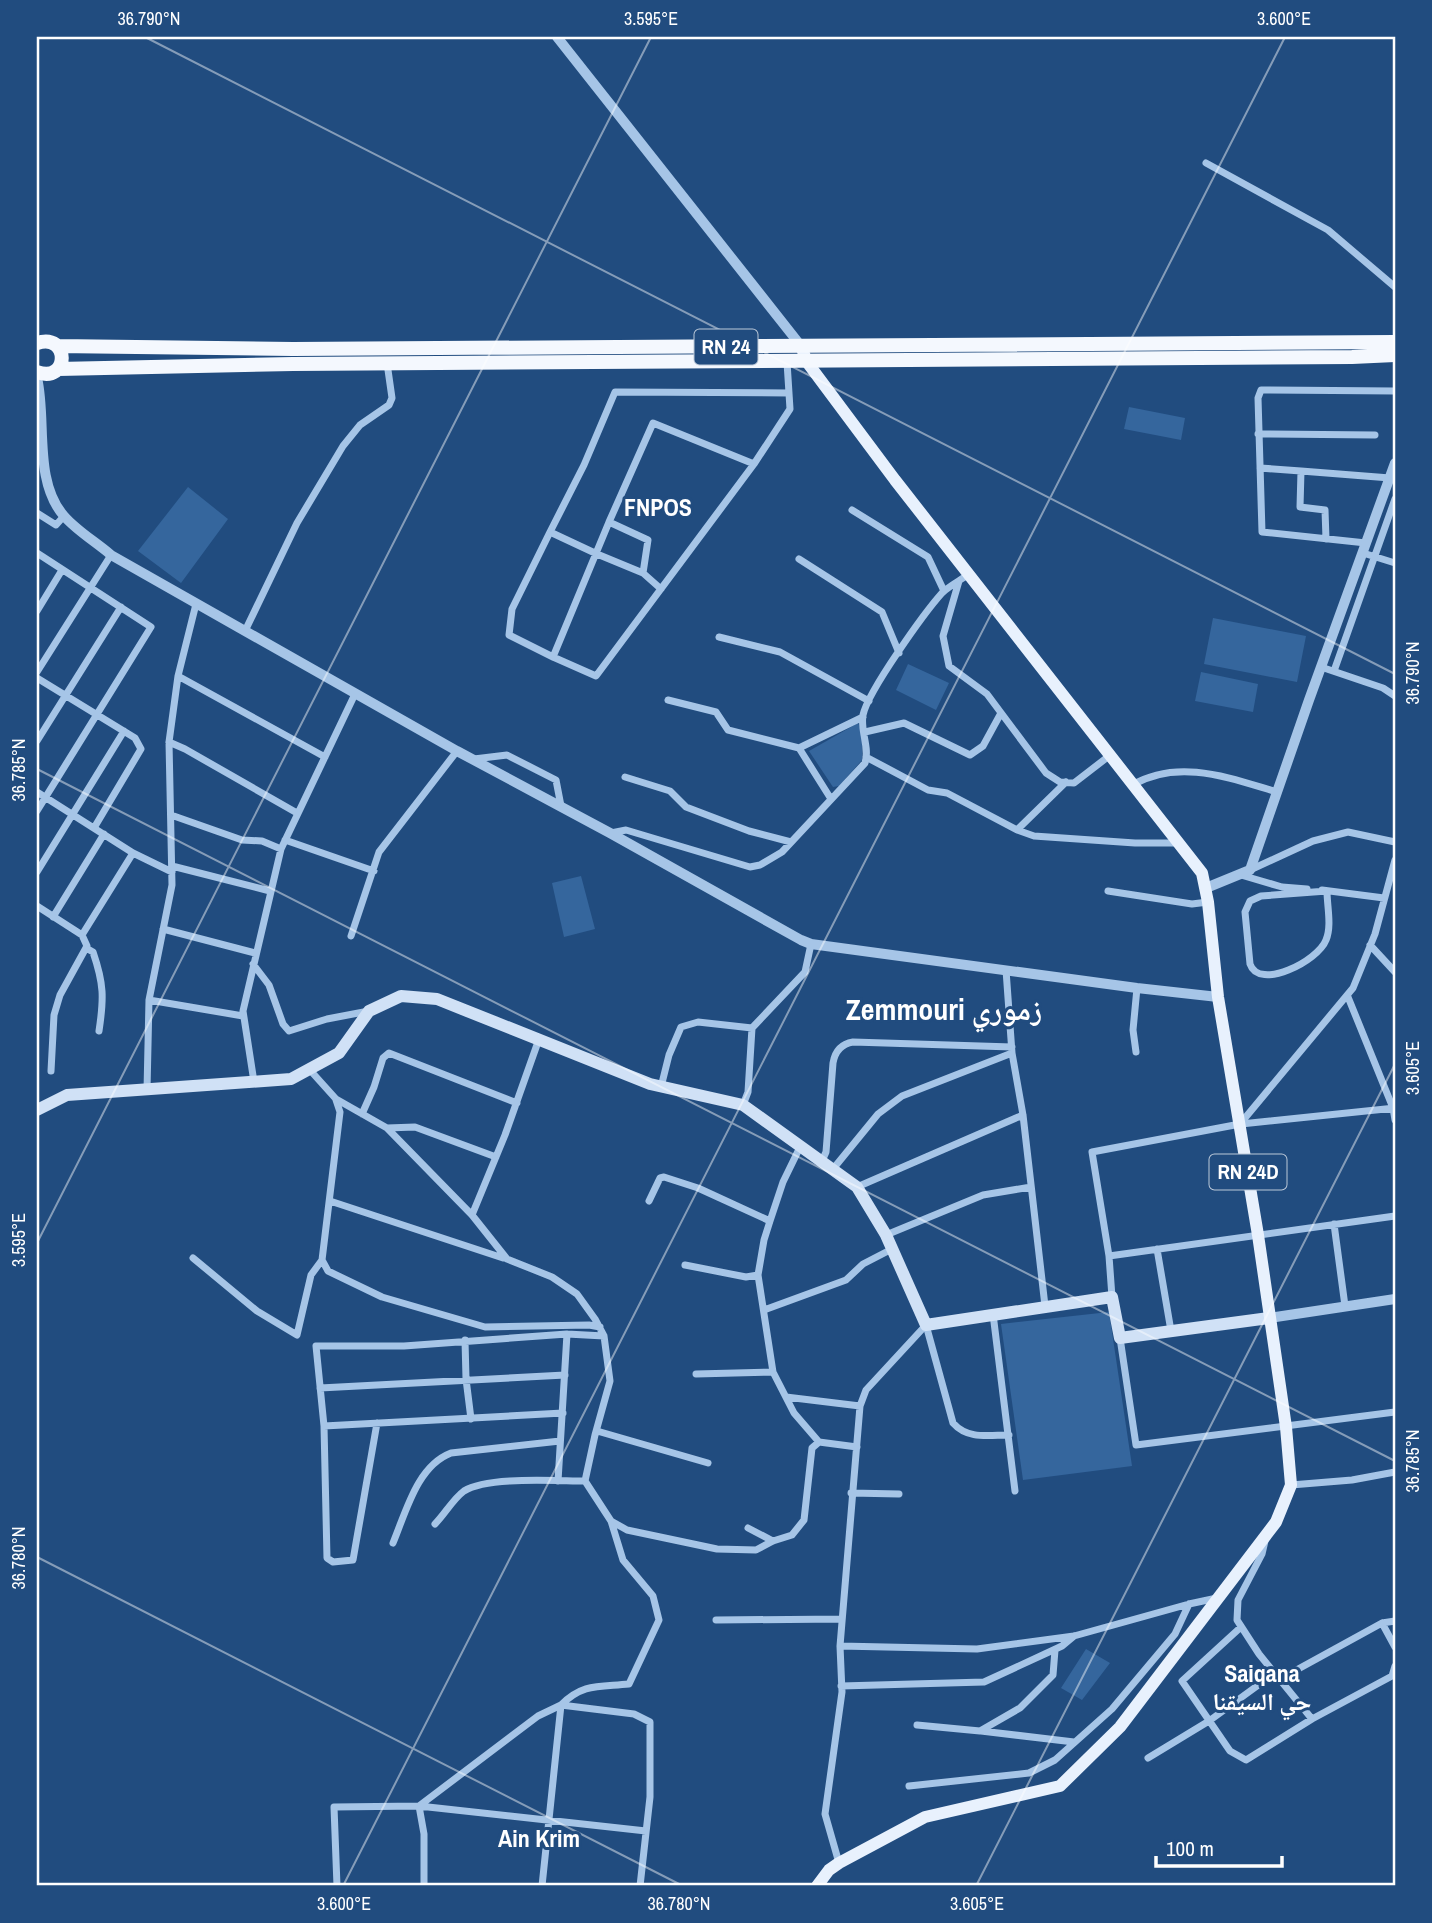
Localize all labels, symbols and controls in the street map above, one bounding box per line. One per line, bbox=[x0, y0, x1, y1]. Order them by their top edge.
text: 36.790°N bbox=[118, 6, 181, 31]
text: 3.595°E bbox=[624, 6, 678, 31]
text: 3.600°E bbox=[1257, 6, 1311, 31]
road number: RN 24 bbox=[694, 330, 758, 364]
district label: FNPOS bbox=[624, 491, 692, 523]
text: 36.790°N bbox=[1400, 642, 1425, 705]
text: 36.785°N bbox=[6, 739, 31, 802]
district label: Zemmouri زموري bbox=[846, 989, 1042, 1033]
text: 3.605°E bbox=[1400, 1041, 1425, 1095]
road number: RN 24D bbox=[1210, 1154, 1286, 1190]
text: 3.595°E bbox=[6, 1213, 31, 1267]
text: 36.785°N bbox=[1400, 1430, 1425, 1493]
text: 36.780°N bbox=[6, 1527, 31, 1590]
district label: Saiqana حي السيقنا bbox=[1213, 1657, 1311, 1721]
district label: Ain Krim bbox=[498, 1822, 580, 1854]
scale bar bbox=[1156, 1825, 1282, 1869]
text: 100 m bbox=[1166, 1834, 1214, 1863]
text: 3.600°E bbox=[317, 1891, 371, 1916]
text: 36.780°N bbox=[648, 1891, 711, 1916]
text: 3.605°E bbox=[950, 1891, 1004, 1916]

